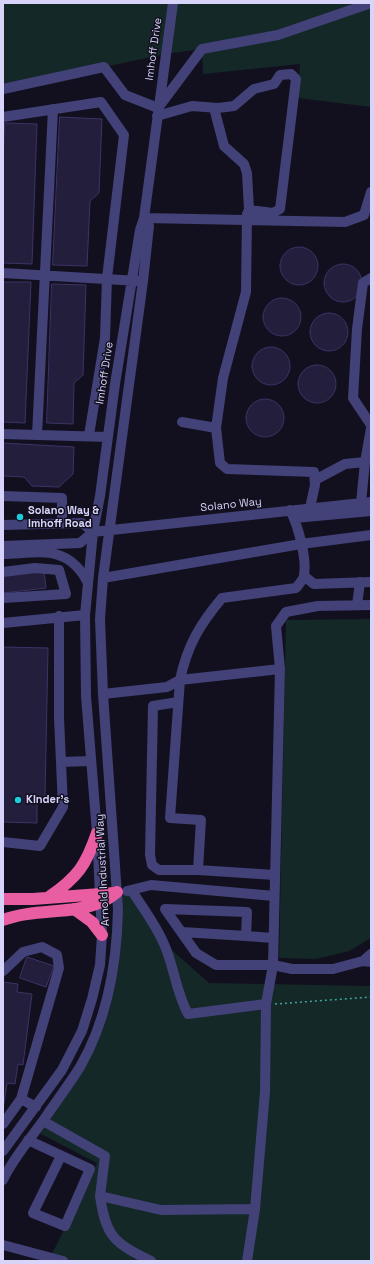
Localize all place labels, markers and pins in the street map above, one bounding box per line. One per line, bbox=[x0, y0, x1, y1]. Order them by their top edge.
place label: Solano Way & Imhoff Road bbox=[28, 504, 99, 530]
marker: Solano Way & Imhoff Road bbox=[15, 512, 25, 522]
place label: Kinder's bbox=[26, 793, 69, 807]
marker: Kinder's bbox=[13, 795, 23, 805]

